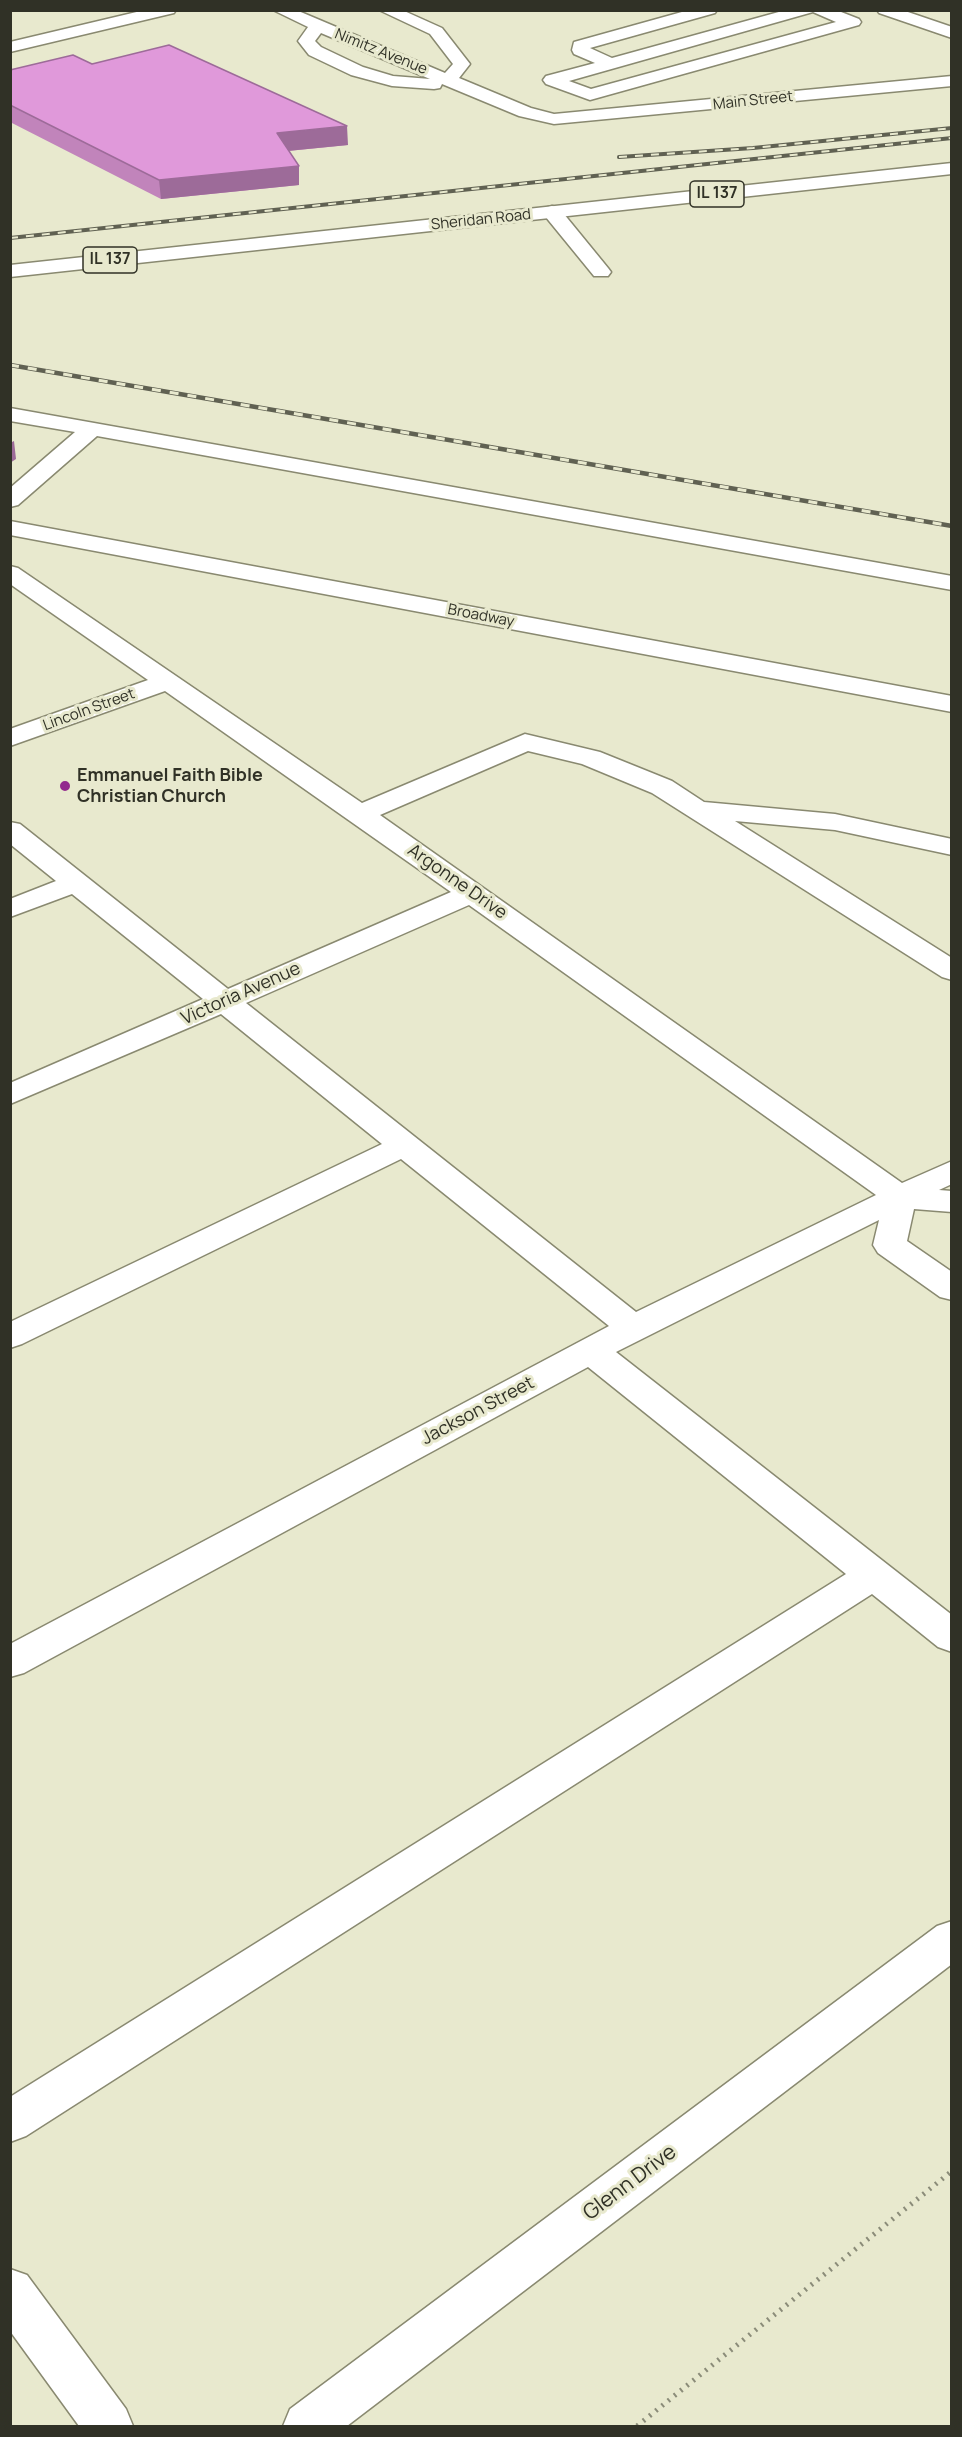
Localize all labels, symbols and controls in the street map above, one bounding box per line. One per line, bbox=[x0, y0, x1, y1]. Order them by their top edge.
street label: Nimitz Avenue bbox=[332, 25, 430, 79]
street label: Main Street bbox=[712, 88, 794, 114]
road number: IL 137 bbox=[690, 181, 744, 207]
street label: Sheridan Road bbox=[430, 206, 532, 234]
road number: IL 137 bbox=[83, 247, 137, 273]
street label: Broadway bbox=[446, 601, 516, 631]
street label: Lincoln Street bbox=[41, 685, 137, 735]
place label: Emmanuel Faith Bible Christian Church bbox=[77, 765, 263, 808]
marker: Emmanuel Faith Bible Christian Church bbox=[58, 779, 72, 793]
street label: Argonne Drive bbox=[403, 840, 511, 924]
street label: Victoria Avenue bbox=[178, 958, 304, 1030]
street label: Jackson Street bbox=[418, 1372, 538, 1450]
street label: Glenn Drive bbox=[579, 2140, 681, 2226]

